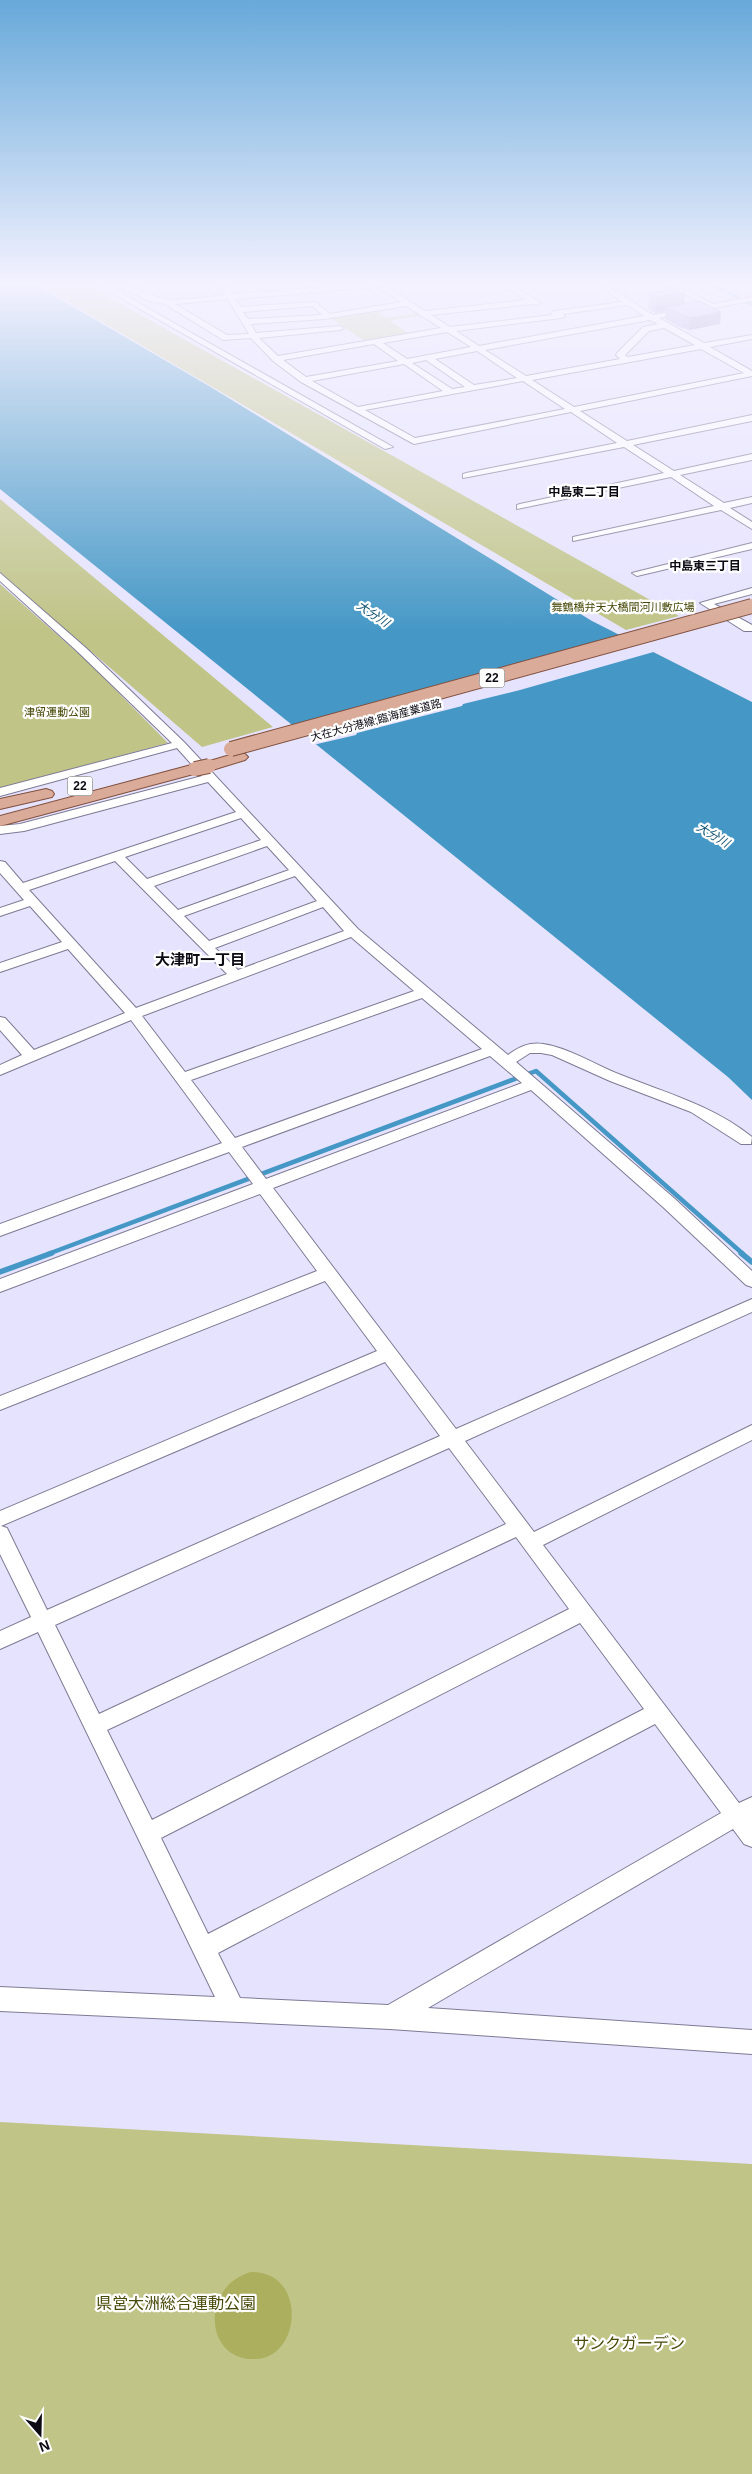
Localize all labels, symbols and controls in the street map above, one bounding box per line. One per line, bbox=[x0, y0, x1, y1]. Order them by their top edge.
district label: 中島東二丁目 bbox=[548, 485, 620, 499]
district label: 中島東三丁目 bbox=[669, 559, 741, 573]
water label: 大分川 bbox=[354, 598, 393, 631]
park label: 舞鶴橋弁天大橋間河川敷広場 bbox=[552, 601, 695, 613]
road number: 22 bbox=[480, 668, 504, 688]
street label: 大在大分港線;臨海産業道路 bbox=[309, 697, 443, 743]
park label: 津留運動公園 bbox=[24, 706, 90, 718]
road number: 22 bbox=[68, 776, 92, 796]
water label: 大分川 bbox=[694, 820, 734, 851]
district label: 大津町一丁目 bbox=[155, 951, 245, 968]
park label: 県営大洲総合運動公園 bbox=[96, 2295, 256, 2312]
park label: サンクガーデン bbox=[573, 2335, 685, 2352]
north arrow bbox=[15, 2409, 65, 2459]
text: N bbox=[37, 2437, 52, 2455]

